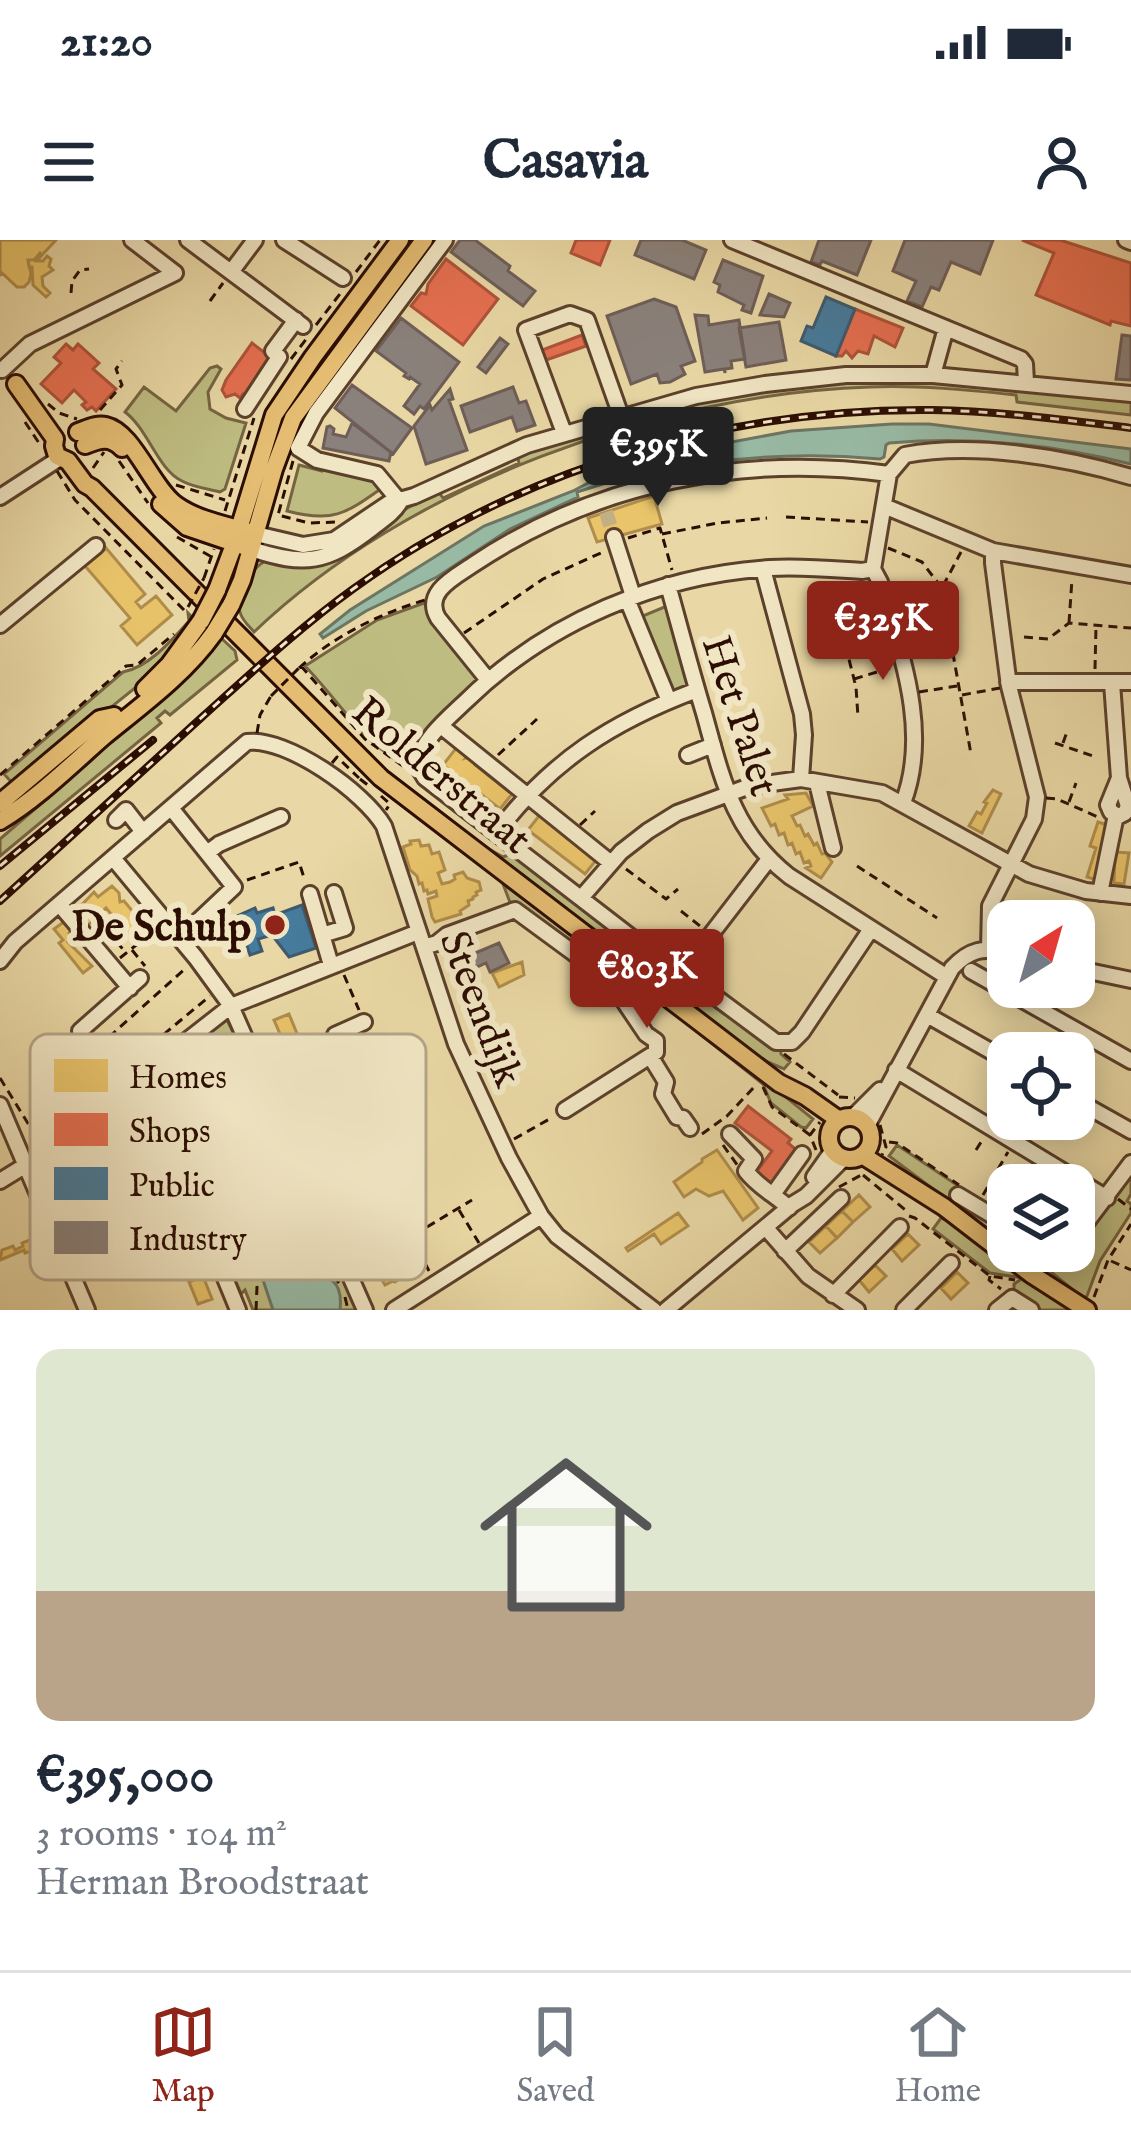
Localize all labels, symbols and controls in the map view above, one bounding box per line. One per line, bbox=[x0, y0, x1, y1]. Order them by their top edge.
text: 21:20 bbox=[60, 14, 153, 71]
text: Casavia bbox=[483, 128, 648, 197]
icon: menu bbox=[36, 129, 102, 195]
icon: person bbox=[1029, 129, 1095, 195]
pin: €395K bbox=[574, 407, 742, 509]
text: €395K bbox=[610, 421, 706, 470]
pin: €325K bbox=[799, 581, 967, 683]
text: €325K bbox=[834, 595, 932, 644]
street label: Het Palet bbox=[688, 629, 789, 803]
street label: Rolderstraat bbox=[340, 686, 541, 867]
north arrow bbox=[987, 900, 1095, 1008]
map controls bbox=[987, 900, 1095, 1272]
place label: De Schulp bbox=[71, 902, 251, 955]
marker: De Schulp bbox=[262, 912, 288, 938]
street label: Steendijk bbox=[426, 924, 534, 1095]
pin: €803K bbox=[563, 929, 731, 1031]
text: €803K bbox=[597, 943, 697, 992]
button: locate bbox=[987, 1032, 1095, 1140]
legend bbox=[30, 1034, 426, 1280]
text: Homes bbox=[129, 1058, 227, 1100]
text: Shops bbox=[129, 1112, 211, 1154]
button: layers bbox=[987, 1164, 1095, 1272]
text: Public bbox=[129, 1166, 215, 1208]
text: Industry bbox=[129, 1220, 248, 1262]
icon: home bbox=[458, 1427, 674, 1643]
text: €395,000 bbox=[36, 1745, 214, 1810]
text: 3 rooms · 104 m² bbox=[36, 1810, 287, 1859]
text: Herman Broodstraat bbox=[36, 1859, 369, 1908]
tab: Map bbox=[150, 1999, 216, 2113]
tab: Saved bbox=[516, 1999, 594, 2113]
tab: Home bbox=[895, 1999, 981, 2113]

